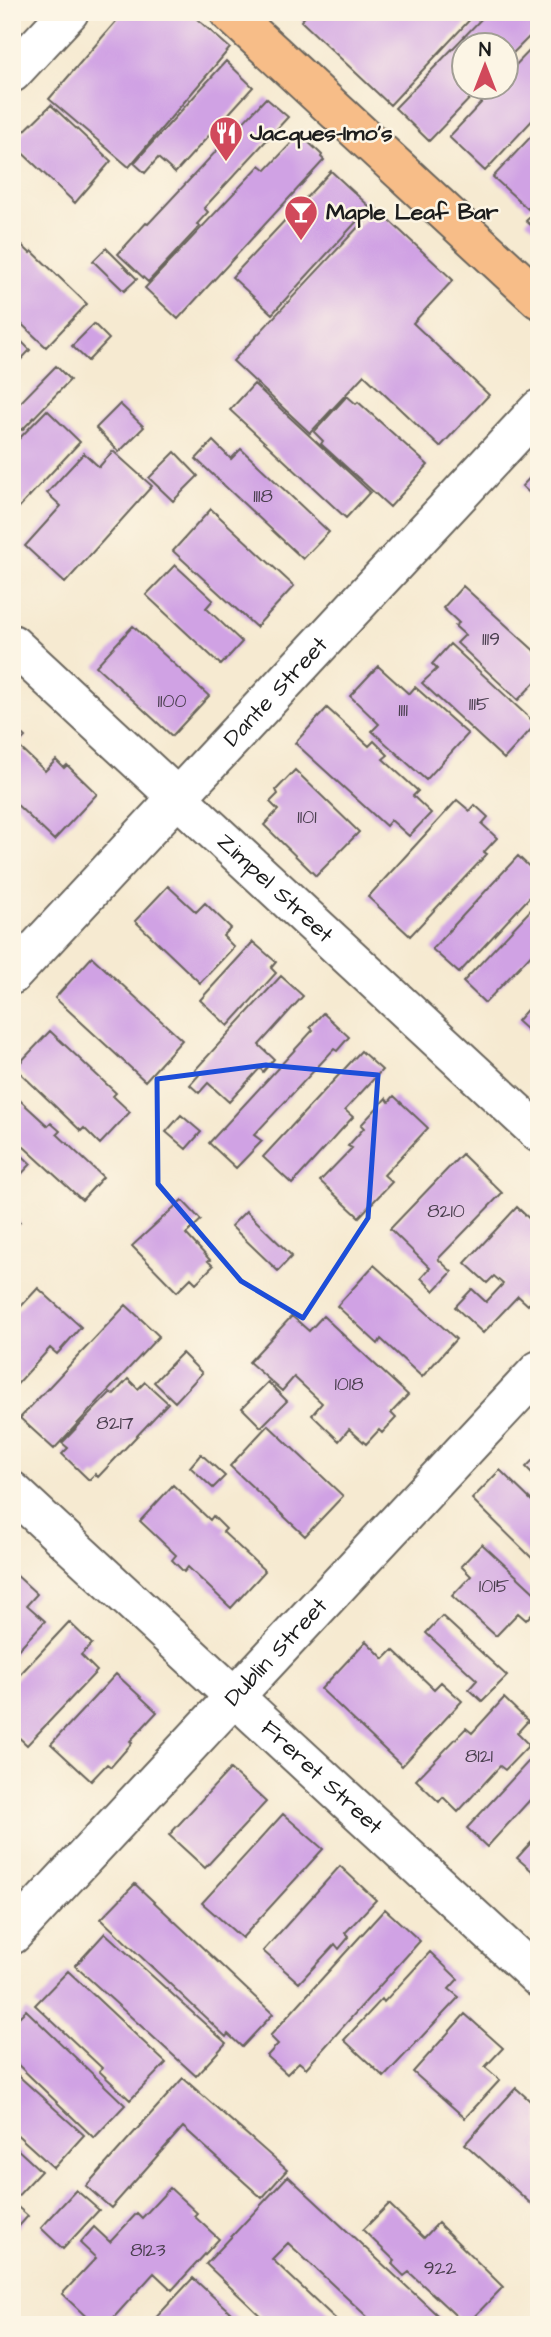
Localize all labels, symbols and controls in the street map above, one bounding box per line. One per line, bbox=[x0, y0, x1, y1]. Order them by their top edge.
north arrow bbox=[449, 32, 520, 102]
text: N bbox=[479, 37, 491, 64]
restaurant icon: Jacques-Imo's bbox=[207, 114, 245, 163]
place label: Jacques-Imo's bbox=[249, 117, 393, 149]
bar icon: Maple Leaf Bar bbox=[282, 193, 320, 242]
place label: Maple Leaf Bar bbox=[326, 196, 499, 228]
house number: 1118 bbox=[253, 483, 273, 510]
house number: 1119 bbox=[482, 626, 500, 653]
street label: Dante Street bbox=[216, 629, 336, 754]
house number: 1100 bbox=[158, 688, 186, 715]
house number: 1115 bbox=[469, 691, 490, 718]
house number: 1111 bbox=[398, 697, 408, 724]
house number: 1101 bbox=[297, 804, 317, 831]
street label: Zimpel Street bbox=[210, 826, 341, 951]
house number: 8210 bbox=[427, 1198, 465, 1225]
house number: 1018 bbox=[334, 1371, 364, 1398]
house number: 8217 bbox=[96, 1410, 134, 1437]
house number: 1015 bbox=[479, 1573, 510, 1600]
street label: Dublin Street bbox=[217, 1590, 335, 1714]
street label: Freret Street bbox=[254, 1713, 391, 1842]
house number: 8121 bbox=[465, 1743, 494, 1770]
house number: 8123 bbox=[130, 2237, 166, 2264]
house number: 922 bbox=[424, 2255, 456, 2282]

